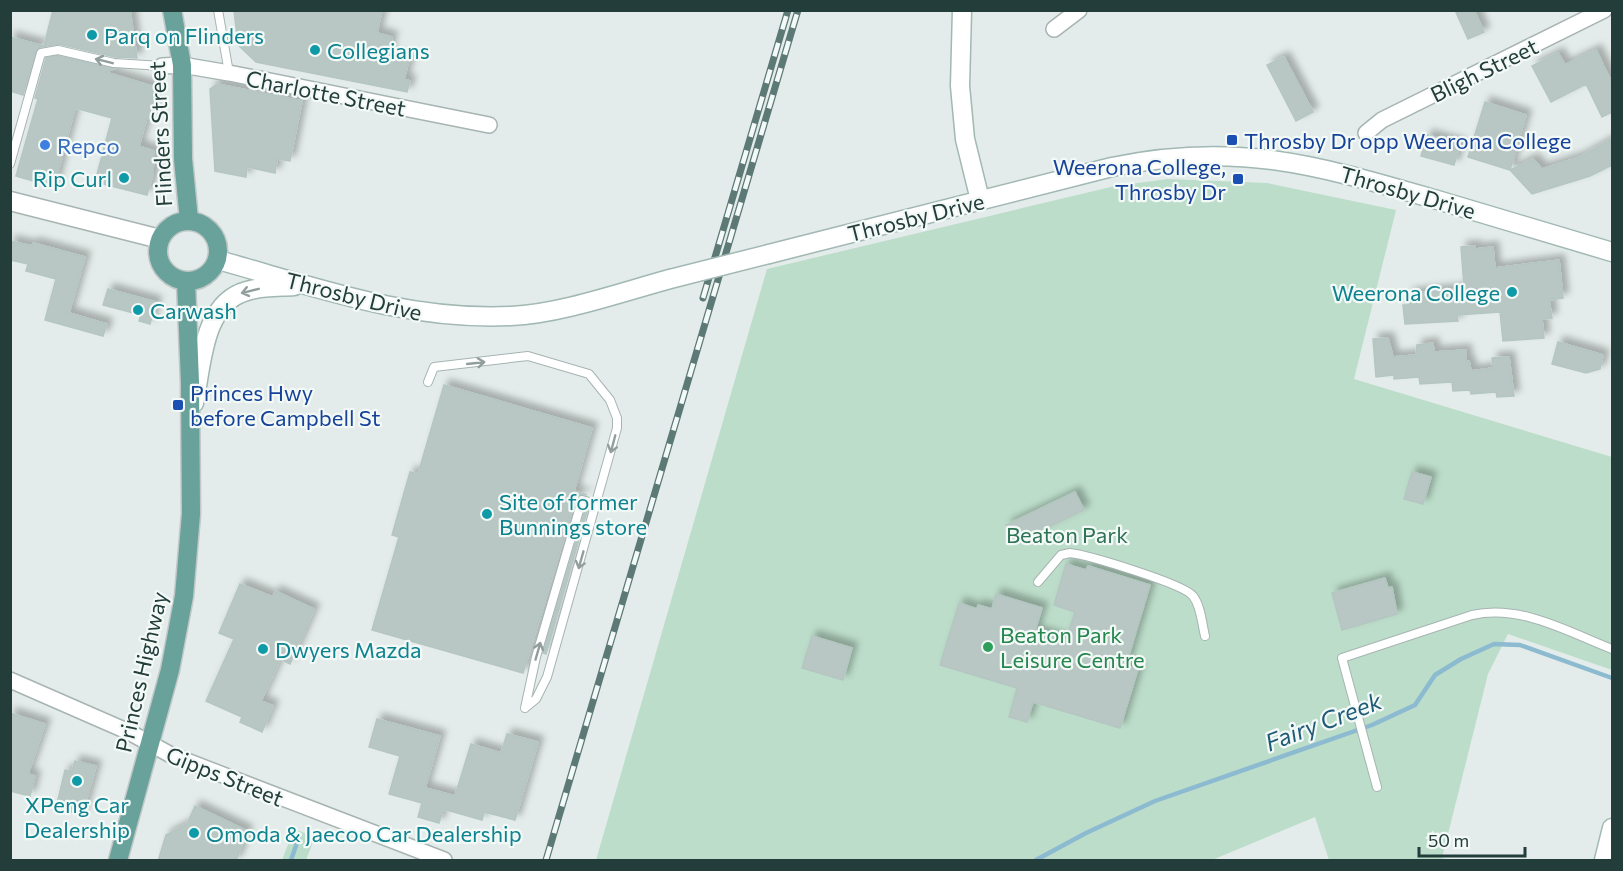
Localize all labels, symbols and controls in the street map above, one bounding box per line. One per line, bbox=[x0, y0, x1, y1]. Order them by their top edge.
place label: Parq on Flinders bbox=[104, 22, 264, 49]
marker: Parq on Flinders bbox=[85, 28, 99, 42]
street label: Bligh Street bbox=[1426, 32, 1542, 108]
place label: Collegians bbox=[327, 37, 430, 64]
marker: Collegians bbox=[308, 43, 322, 57]
one-way arrow bbox=[95, 54, 114, 66]
street label: Flinders Street bbox=[143, 61, 177, 207]
street label: Charlotte Street bbox=[244, 64, 408, 122]
place label: Throsby Dr opp Weerona College bbox=[1244, 127, 1571, 154]
place label: Repco bbox=[57, 132, 120, 159]
marker: Throsby Dr opp Weerona College bbox=[1225, 133, 1239, 147]
marker: Repco bbox=[38, 138, 52, 152]
place label: Weerona College, Throsby Dr bbox=[1053, 153, 1226, 205]
street label: Throsby Drive bbox=[1337, 160, 1479, 224]
place label: Rip Curl bbox=[33, 165, 112, 192]
marker: Rip Curl bbox=[117, 171, 131, 185]
marker: Weerona College, Throsby Dr bbox=[1231, 172, 1245, 186]
street label: Throsby Drive bbox=[845, 187, 987, 247]
street label: Throsby Drive bbox=[283, 266, 425, 326]
place label: Weerona College bbox=[1332, 279, 1500, 306]
marker: Weerona College bbox=[1505, 285, 1519, 299]
one-way arrow bbox=[241, 286, 260, 298]
place label: Carwash bbox=[150, 297, 237, 324]
marker: Carwash bbox=[131, 303, 145, 317]
one-way arrow bbox=[466, 357, 486, 368]
place label: Princes Hwy before Campbell St bbox=[190, 379, 380, 431]
marker: Princes Hwy before Campbell St bbox=[171, 398, 185, 412]
one-way arrow bbox=[607, 434, 618, 453]
place label: Site of former Bunnings store bbox=[499, 488, 647, 540]
marker: Site of former Bunnings store bbox=[480, 507, 494, 521]
park label: Beaton Park bbox=[1006, 521, 1128, 548]
one-way arrow bbox=[575, 550, 586, 569]
street label: Princes Highway bbox=[109, 589, 173, 755]
place label: Beaton Park Leisure Centre bbox=[1000, 621, 1145, 673]
place label: Dwyers Mazda bbox=[275, 636, 422, 663]
marker: Beaton Park Leisure Centre bbox=[981, 640, 995, 654]
marker: Dwyers Mazda bbox=[256, 642, 270, 656]
one-way arrow bbox=[533, 642, 544, 661]
water label: Fairy Creek bbox=[1261, 685, 1386, 756]
street label: Gipps Street bbox=[162, 740, 288, 812]
marker: XPeng Car Dealership bbox=[70, 774, 84, 788]
place label: XPeng Car Dealership bbox=[24, 791, 130, 843]
place label: Omoda & Jaecoo Car Dealership bbox=[206, 820, 522, 847]
scale bar bbox=[1419, 820, 1526, 858]
marker: Omoda & Jaecoo Car Dealership bbox=[187, 826, 201, 840]
text: 50 m bbox=[1428, 829, 1469, 851]

